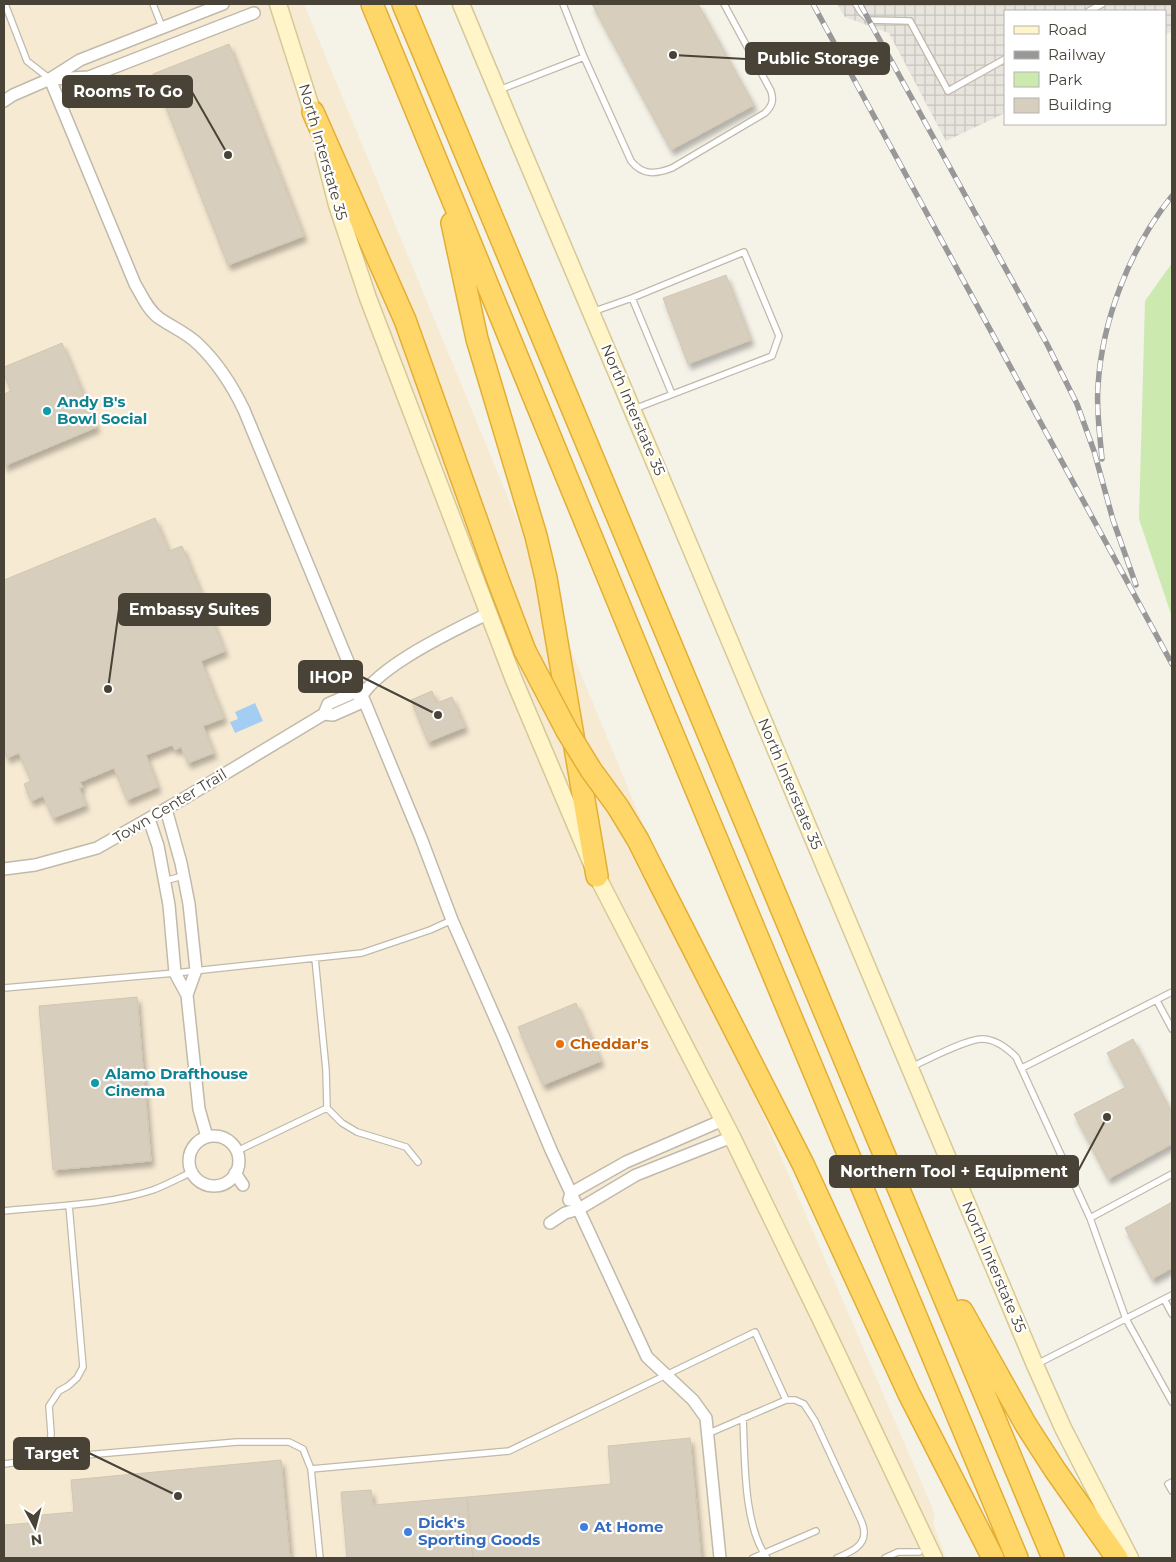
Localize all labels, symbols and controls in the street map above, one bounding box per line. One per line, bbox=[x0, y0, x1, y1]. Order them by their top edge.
legend bbox=[1004, 10, 1166, 125]
text: Road bbox=[1048, 20, 1087, 39]
callout: Public Storage bbox=[746, 43, 889, 74]
text: Railway bbox=[1048, 45, 1106, 64]
text: Public Storage bbox=[757, 49, 879, 68]
text: Park bbox=[1048, 70, 1082, 89]
callout: Rooms To Go bbox=[63, 76, 192, 107]
street label: North Interstate 35 bbox=[295, 81, 352, 222]
text: Rooms To Go bbox=[73, 82, 183, 101]
text: Building bbox=[1048, 95, 1112, 114]
street label: North Interstate 35 bbox=[597, 341, 670, 478]
place label: Andy B's Bowl Social bbox=[56, 392, 147, 428]
marker: Andy B's Bowl Social bbox=[41, 405, 53, 417]
callout: Embassy Suites bbox=[119, 594, 270, 625]
text: Embassy Suites bbox=[129, 600, 260, 619]
callout: IHOP bbox=[299, 661, 362, 692]
text: IHOP bbox=[309, 668, 353, 687]
street label: North Interstate 35 bbox=[754, 715, 827, 852]
street label: Town Center Trail bbox=[109, 764, 230, 847]
place label: Cheddar's bbox=[570, 1034, 649, 1053]
marker: Cheddar's bbox=[554, 1038, 566, 1050]
place label: Alamo Drafthouse Cinema bbox=[104, 1064, 248, 1100]
marker: Alamo Drafthouse Cinema bbox=[89, 1077, 101, 1089]
callout: Northern Tool + Equipment bbox=[830, 1156, 1078, 1187]
text: Northern Tool + Equipment bbox=[840, 1162, 1068, 1181]
street label: North Interstate 35 bbox=[958, 1198, 1031, 1335]
callout: Target bbox=[14, 1438, 89, 1469]
text: Target bbox=[25, 1444, 79, 1463]
north arrow bbox=[10, 1502, 60, 1552]
place label: Dick's Sporting Goods bbox=[418, 1513, 540, 1549]
place label: At Home bbox=[593, 1517, 663, 1536]
marker: At Home bbox=[578, 1521, 590, 1533]
marker: Dick's Sporting Goods bbox=[402, 1526, 414, 1538]
text: N bbox=[30, 1530, 43, 1550]

